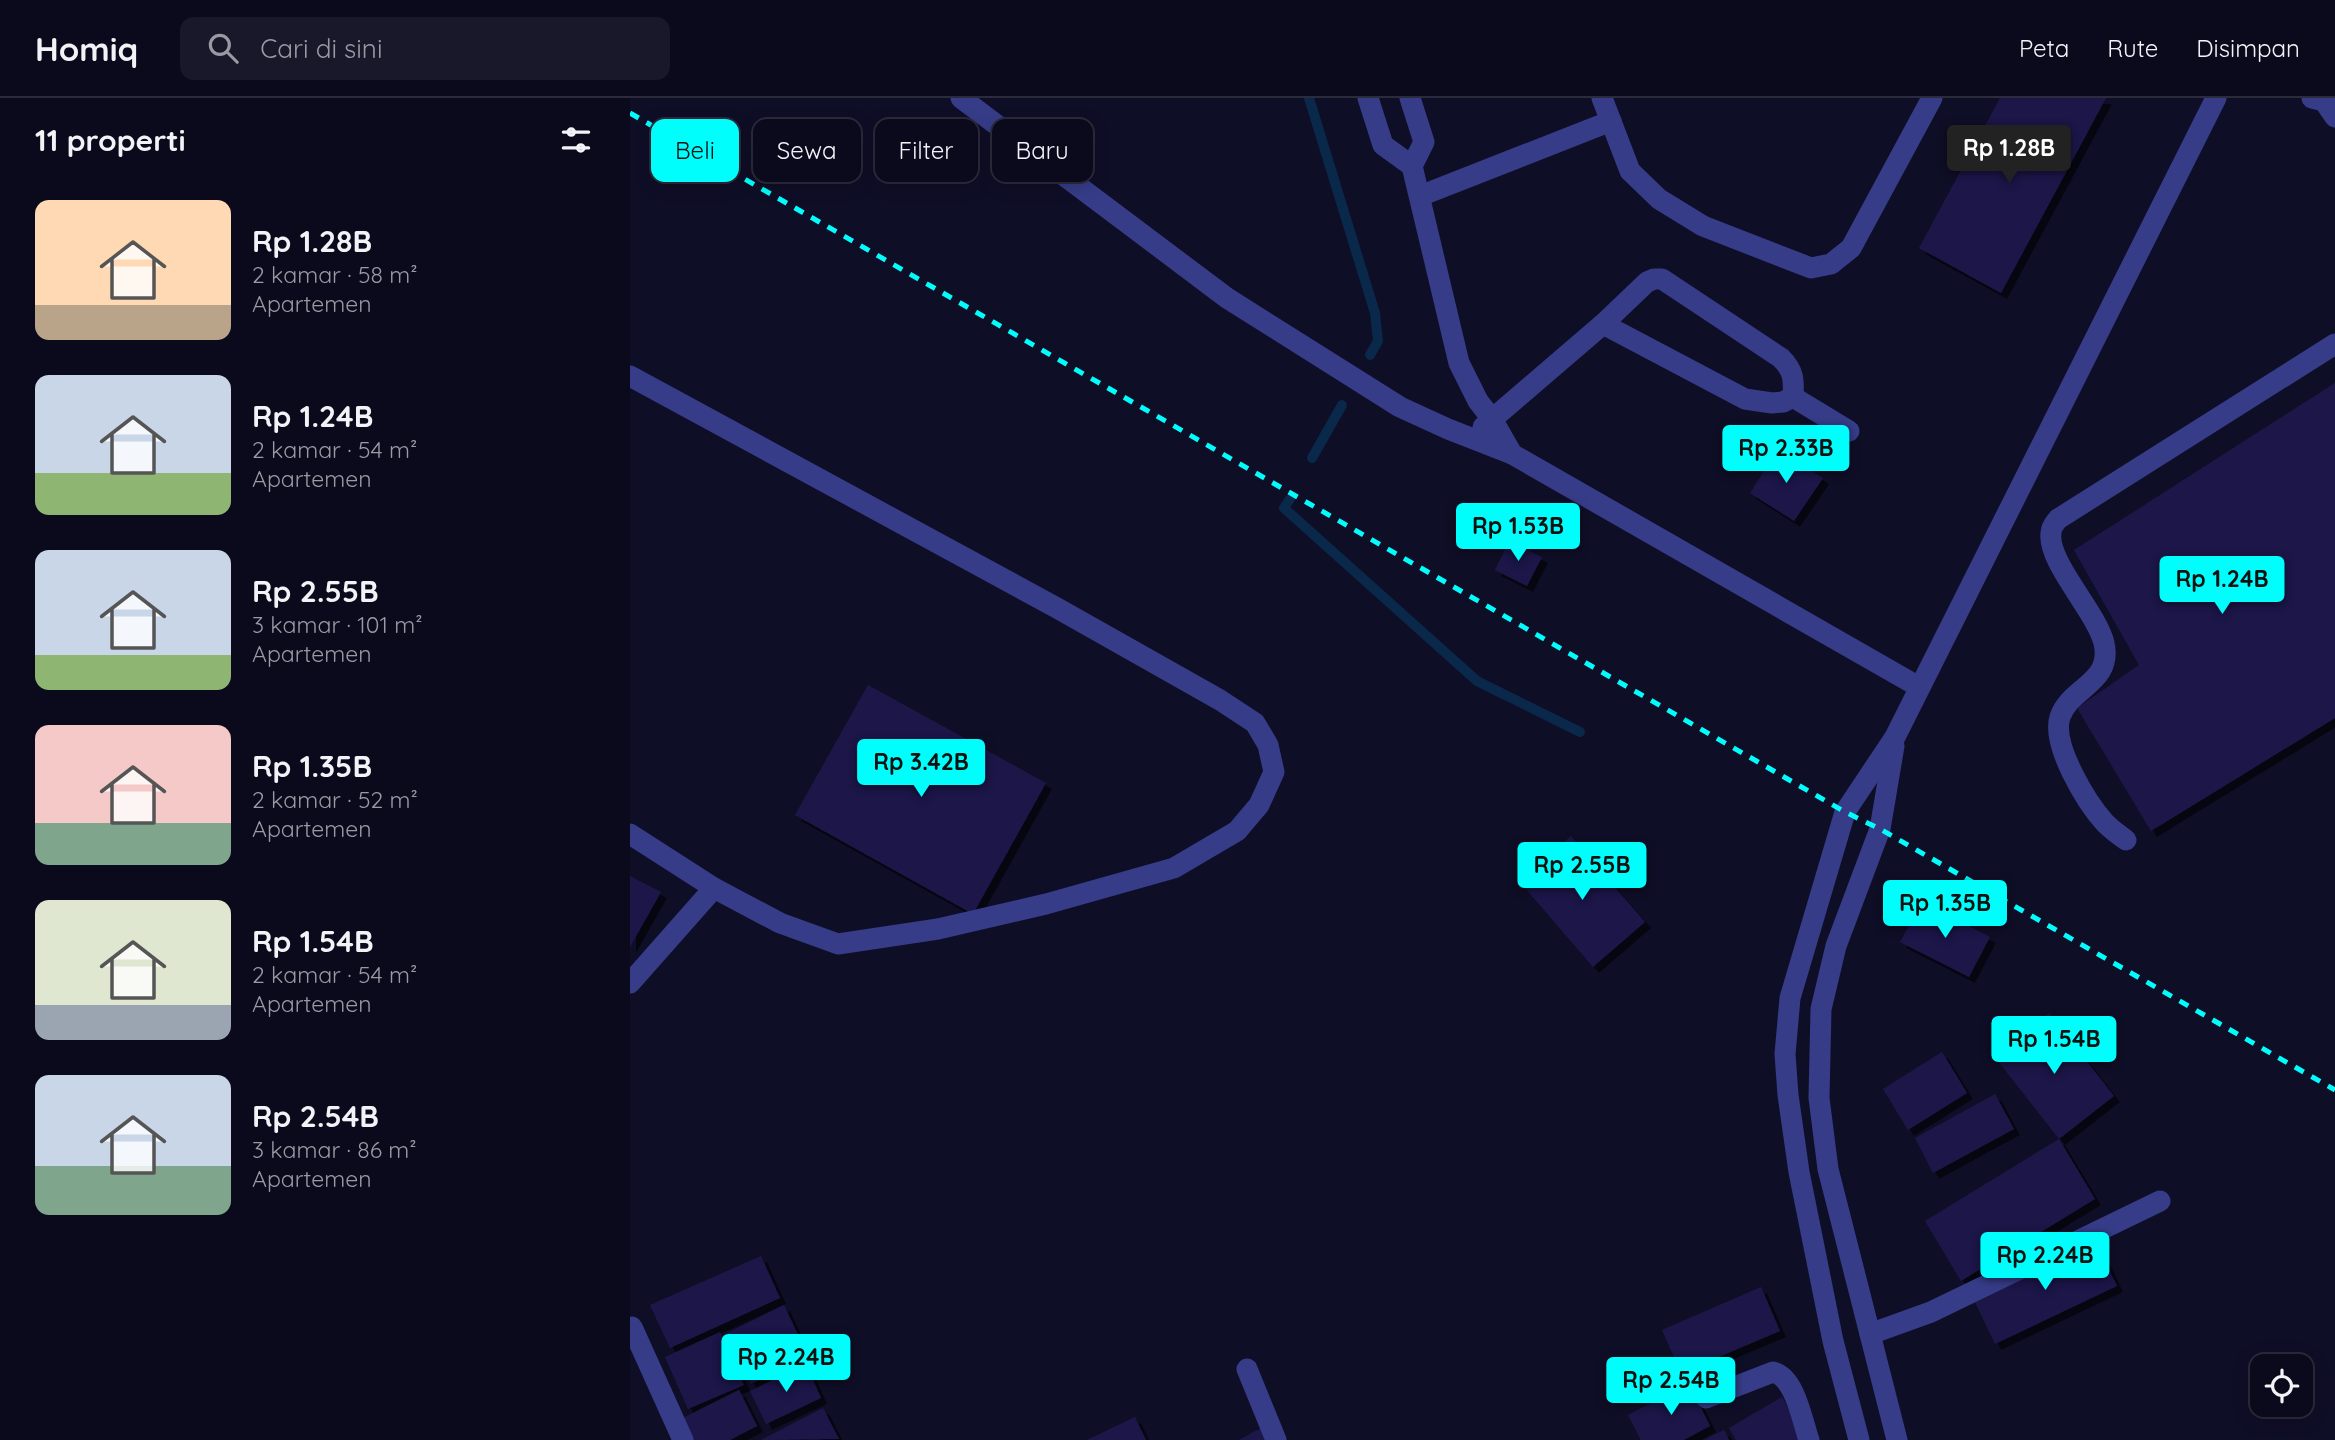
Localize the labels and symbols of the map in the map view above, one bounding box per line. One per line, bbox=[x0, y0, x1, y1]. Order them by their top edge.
pin: Rp 1.28B bbox=[1937, 126, 2081, 185]
pin: Rp 2.33B bbox=[1714, 426, 1858, 485]
pin: Rp 1.53B bbox=[1446, 504, 1590, 563]
pin: Rp 1.24B bbox=[2150, 556, 2294, 616]
pin: Rp 3.42B bbox=[849, 740, 993, 799]
pin: Rp 2.55B bbox=[1510, 842, 1654, 902]
pin: Rp 1.35B bbox=[1873, 880, 2017, 940]
pin: Rp 1.54B bbox=[1982, 1016, 2126, 1076]
pin: Rp 2.24B bbox=[1973, 1232, 2117, 1292]
pin: Rp 2.24B bbox=[714, 1334, 858, 1394]
pin: Rp 2.54B bbox=[1599, 1358, 1743, 1417]

